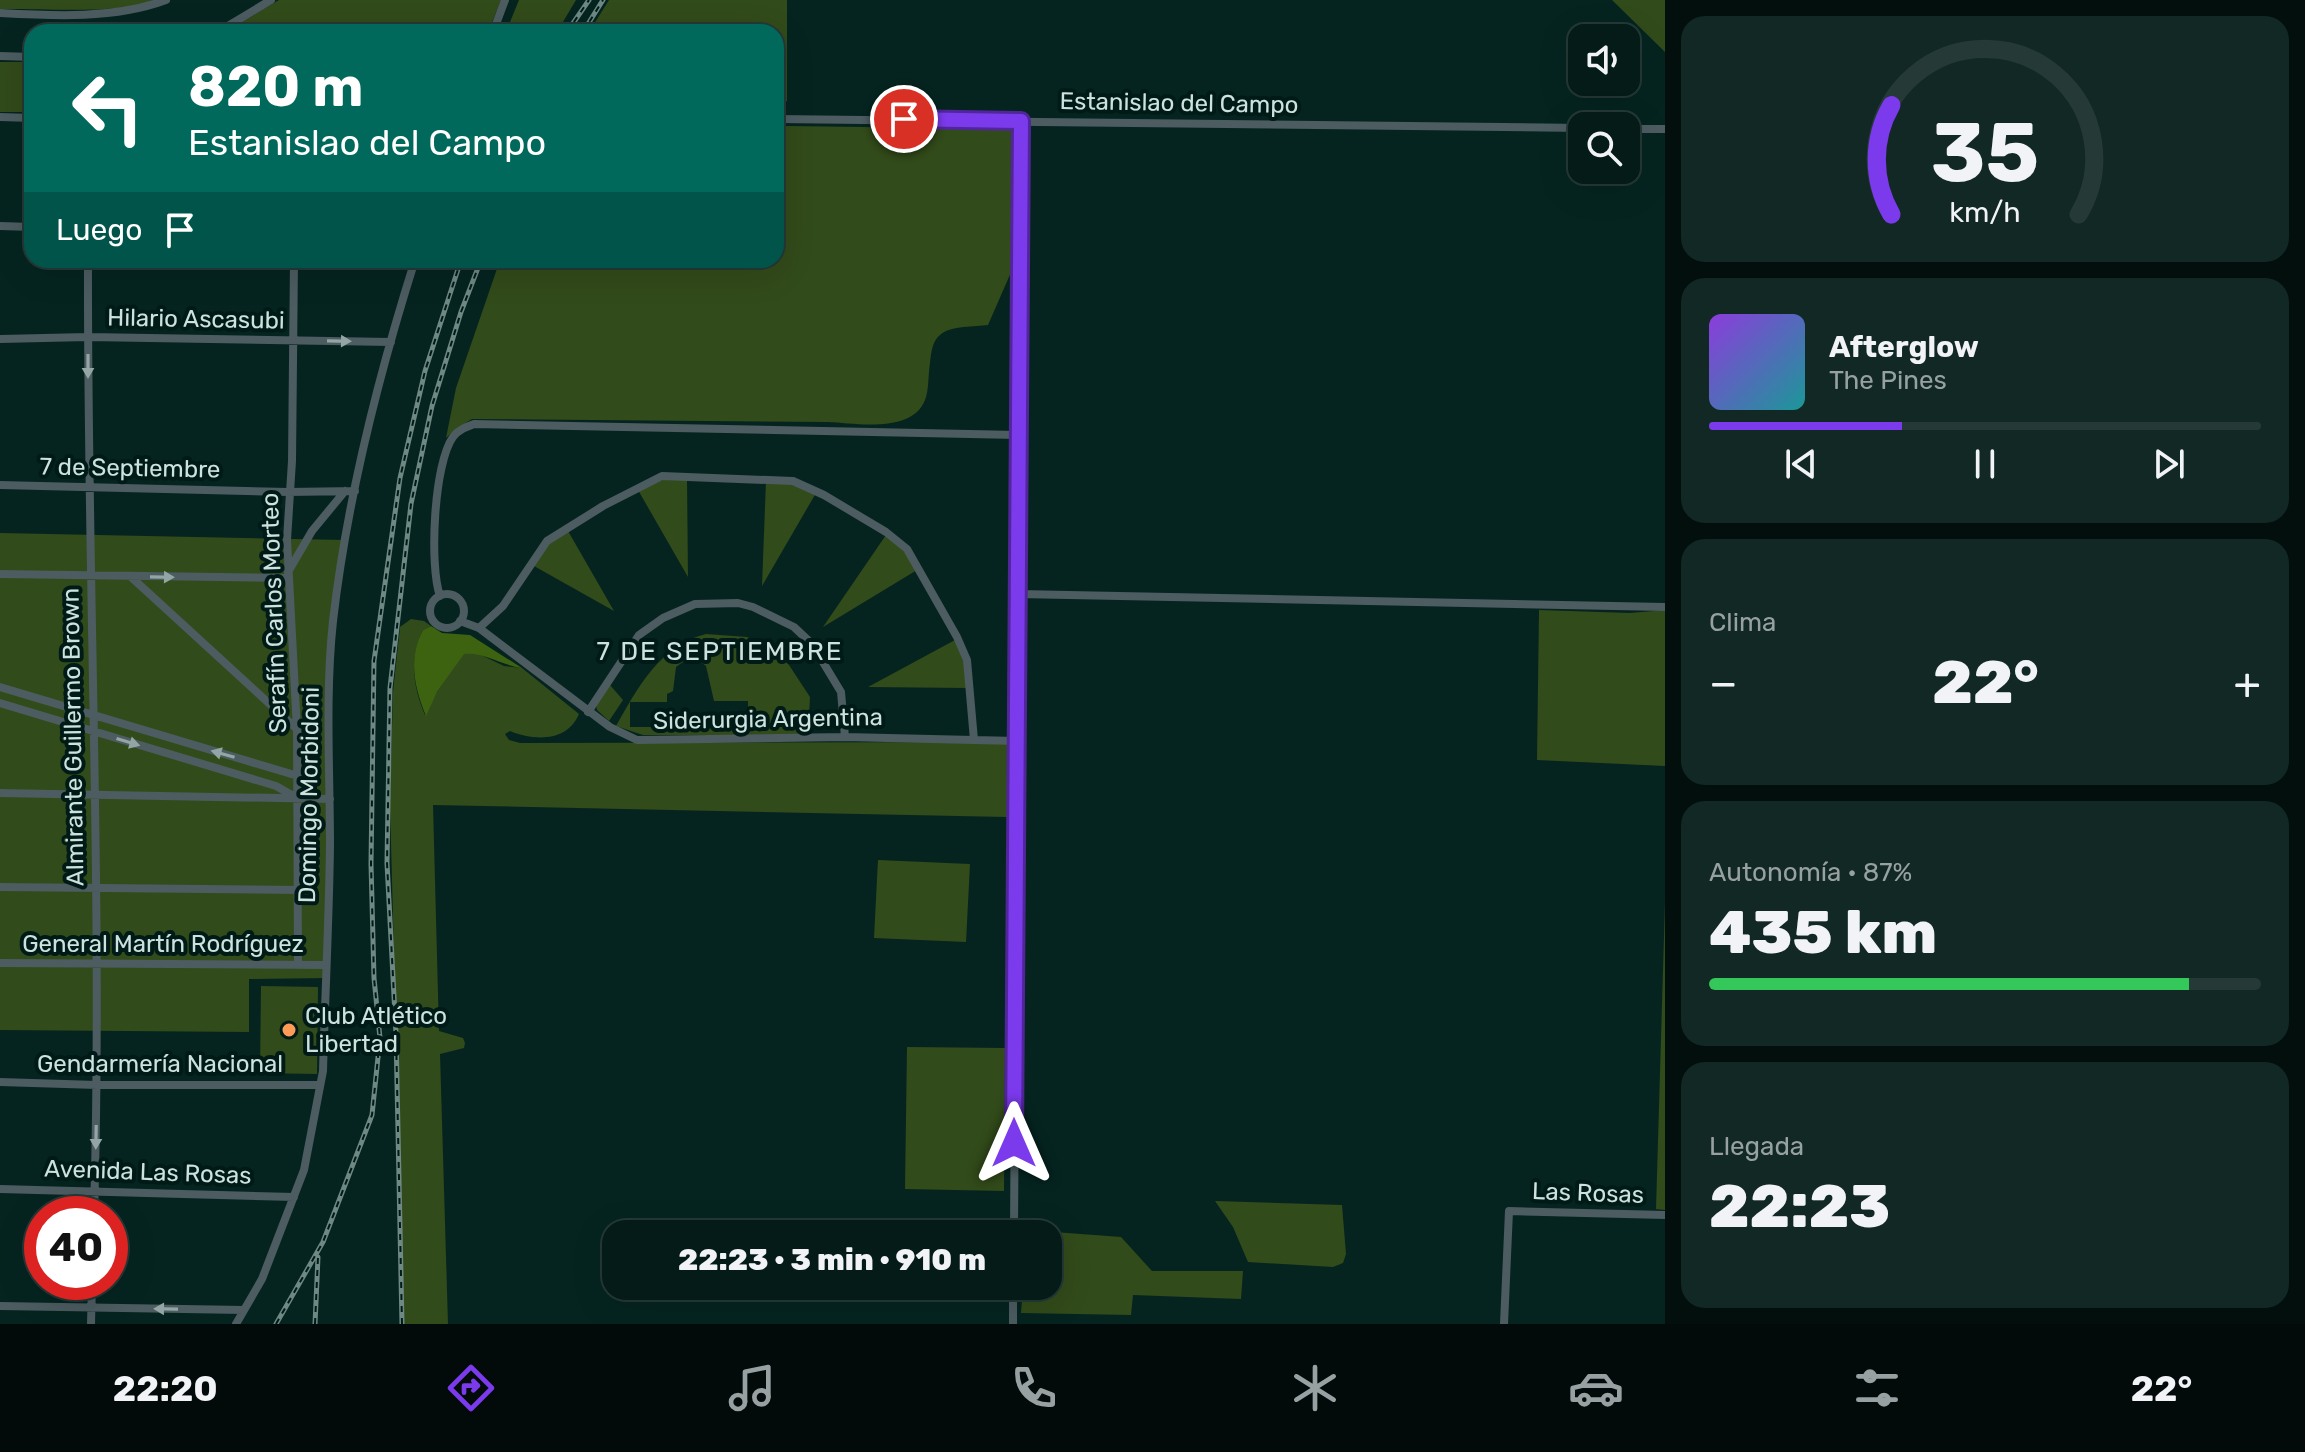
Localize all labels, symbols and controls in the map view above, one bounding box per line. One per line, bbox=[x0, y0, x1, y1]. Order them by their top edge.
map controls bbox=[1568, 24, 1640, 184]
button: sound bbox=[1568, 24, 1640, 96]
text: 820 m bbox=[188, 54, 364, 120]
icon: left bbox=[56, 56, 160, 160]
pin bbox=[870, 85, 938, 153]
street label: Estanislao del Campo bbox=[1059, 87, 1299, 119]
icon: arrive bbox=[882, 97, 926, 141]
text: 35 bbox=[1931, 102, 2039, 201]
button: search bbox=[1568, 112, 1640, 184]
text: Estanislao del Campo bbox=[188, 121, 546, 164]
text: km/h bbox=[1949, 195, 2021, 229]
icon: arrive bbox=[158, 208, 202, 252]
text: Luego bbox=[56, 212, 142, 248]
street label: Hilario Ascasubi bbox=[107, 303, 285, 335]
text: Afterglow bbox=[1829, 329, 1979, 365]
one-way arrow bbox=[327, 335, 352, 347]
one-way arrow bbox=[82, 354, 94, 379]
text: The Pines bbox=[1829, 365, 1947, 396]
icon: previous bbox=[1779, 442, 1823, 486]
icon: pause bbox=[1963, 442, 2007, 486]
icon: next bbox=[2147, 442, 2191, 486]
street label: 7 de Septiembre bbox=[39, 452, 221, 484]
street label: Serafín Carlos Morteo bbox=[256, 492, 292, 734]
one-way arrow bbox=[150, 571, 175, 583]
street label: Almirante Guillermo Brown bbox=[56, 588, 90, 886]
text: Clima bbox=[1709, 607, 1776, 638]
district label: 7 DE SEPTIEMBRE bbox=[596, 636, 844, 667]
text: 22° bbox=[1932, 647, 2039, 718]
text: − bbox=[1709, 657, 1738, 709]
text: + bbox=[2234, 657, 2261, 709]
street label: Domingo Morbidoni bbox=[293, 687, 325, 903]
street label: Siderurgia Argentina bbox=[653, 703, 883, 735]
one-way arrow bbox=[117, 736, 141, 749]
one-way arrow bbox=[210, 747, 234, 760]
text: Autonomía · 87% bbox=[1709, 857, 1912, 888]
text: 435 km bbox=[1709, 897, 1937, 968]
street label: General Martín Rodríguez bbox=[22, 930, 304, 958]
place label: Club Atlético Libertad bbox=[305, 1002, 447, 1058]
marker: Club Atlético Libertad bbox=[280, 1021, 298, 1039]
street label: Gendarmería Nacional bbox=[37, 1050, 283, 1078]
position arrow bbox=[972, 1101, 1056, 1185]
one-way arrow bbox=[90, 1125, 102, 1150]
text: Llegada bbox=[1709, 1131, 1804, 1162]
street label: Avenida Las Rosas bbox=[44, 1154, 252, 1190]
text: 22:23 bbox=[1709, 1171, 1890, 1242]
street label: Las Rosas bbox=[1532, 1177, 1644, 1209]
speed limit sign: 40 bbox=[24, 1196, 128, 1300]
text: 22:23 · 3 min · 910 m bbox=[678, 1242, 986, 1278]
one-way arrow bbox=[153, 1303, 178, 1315]
icon: directions bbox=[443, 1360, 499, 1416]
icon: music bbox=[724, 1360, 780, 1416]
icon: phone bbox=[1006, 1360, 1062, 1416]
icon: climate bbox=[1287, 1360, 1343, 1416]
icon: car bbox=[1568, 1360, 1624, 1416]
icon: filters bbox=[1849, 1360, 1905, 1416]
text: 22:20 bbox=[113, 1367, 218, 1410]
text: 22° bbox=[2131, 1367, 2192, 1410]

